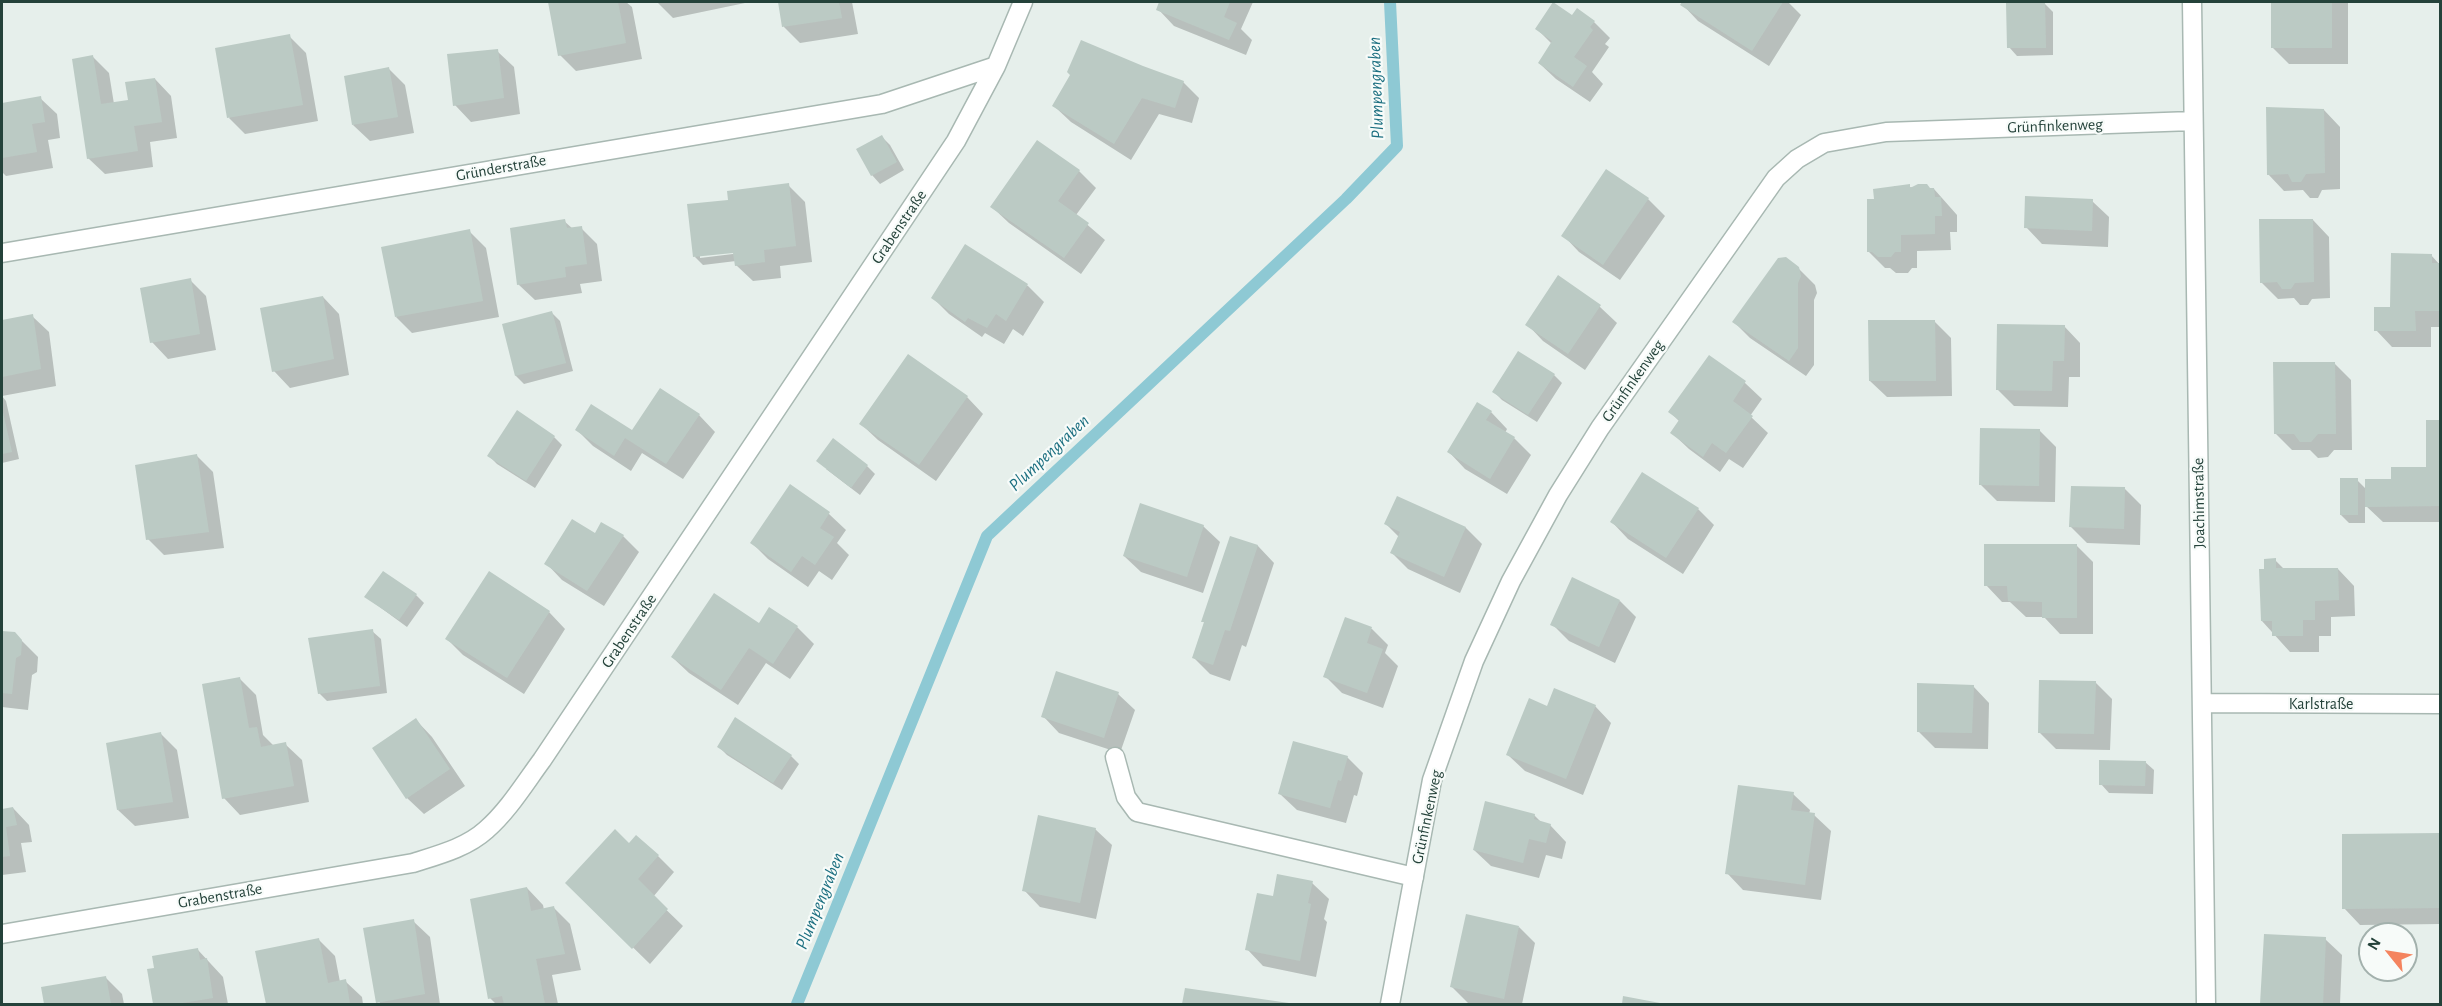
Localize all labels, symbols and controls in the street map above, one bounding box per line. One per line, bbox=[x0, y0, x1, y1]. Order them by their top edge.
water label: Plumpengraben bbox=[1363, 36, 1389, 140]
street label: Grünfinkenweg bbox=[2007, 115, 2103, 137]
street label: Gründerstraße bbox=[454, 151, 548, 185]
street label: Grabenstraße bbox=[867, 186, 931, 268]
street label: Grünfinkenweg bbox=[1598, 336, 1668, 426]
water label: Plumpengraben bbox=[1004, 410, 1094, 496]
street label: Joachimstraße bbox=[2189, 457, 2209, 549]
street label: Grabenstraße bbox=[597, 590, 661, 672]
street label: Karlstraße bbox=[2289, 694, 2353, 714]
street label: Grünfinkenweg bbox=[1408, 768, 1446, 866]
water label: Plumpengraben bbox=[791, 849, 849, 953]
street label: Grabenstraße bbox=[176, 879, 264, 913]
north arrow bbox=[2358, 922, 2418, 982]
text: N bbox=[2364, 935, 2384, 953]

